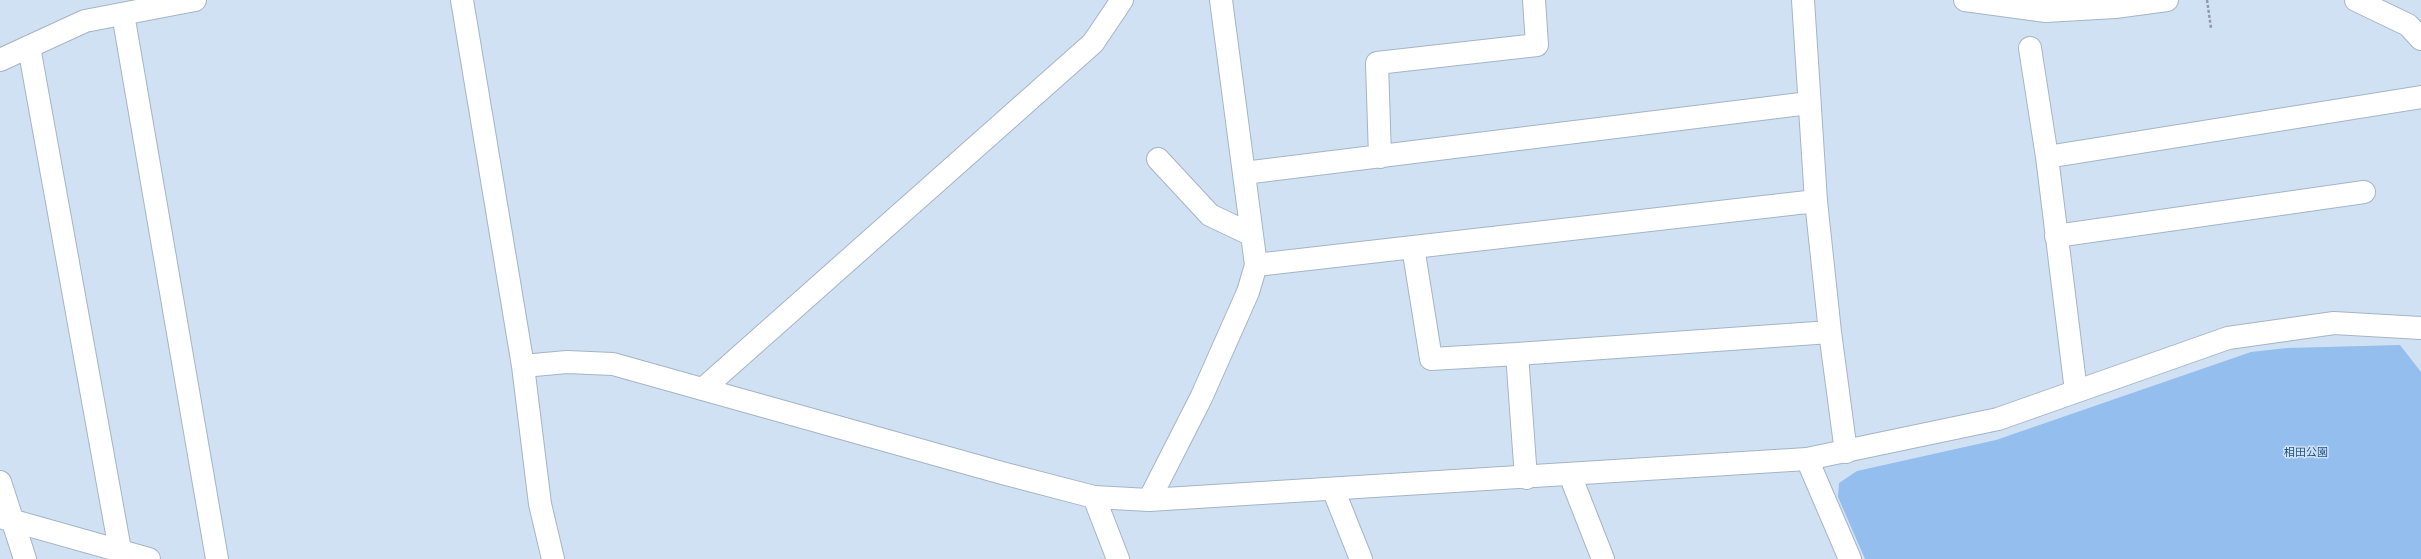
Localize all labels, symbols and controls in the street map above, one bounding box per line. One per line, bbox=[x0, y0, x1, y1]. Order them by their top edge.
park label: 相田公園 bbox=[2284, 446, 2328, 460]

